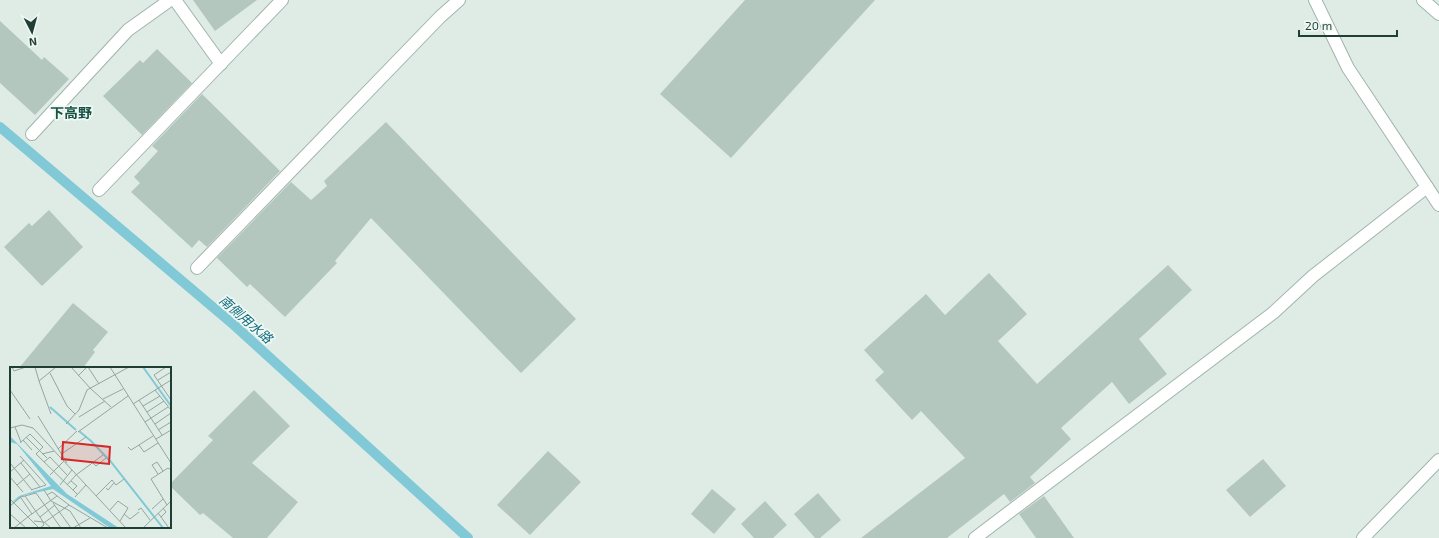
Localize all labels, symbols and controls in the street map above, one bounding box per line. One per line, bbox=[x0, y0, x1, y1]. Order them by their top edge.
north arrow bbox=[12, 12, 52, 52]
scale bar bbox=[1299, 12, 1397, 38]
text: 20 m bbox=[1305, 18, 1332, 32]
text: N bbox=[28, 36, 38, 49]
district label: 下高野 bbox=[50, 104, 92, 121]
water label: 南側用水路 bbox=[216, 292, 277, 347]
inset map bbox=[10, 367, 171, 528]

